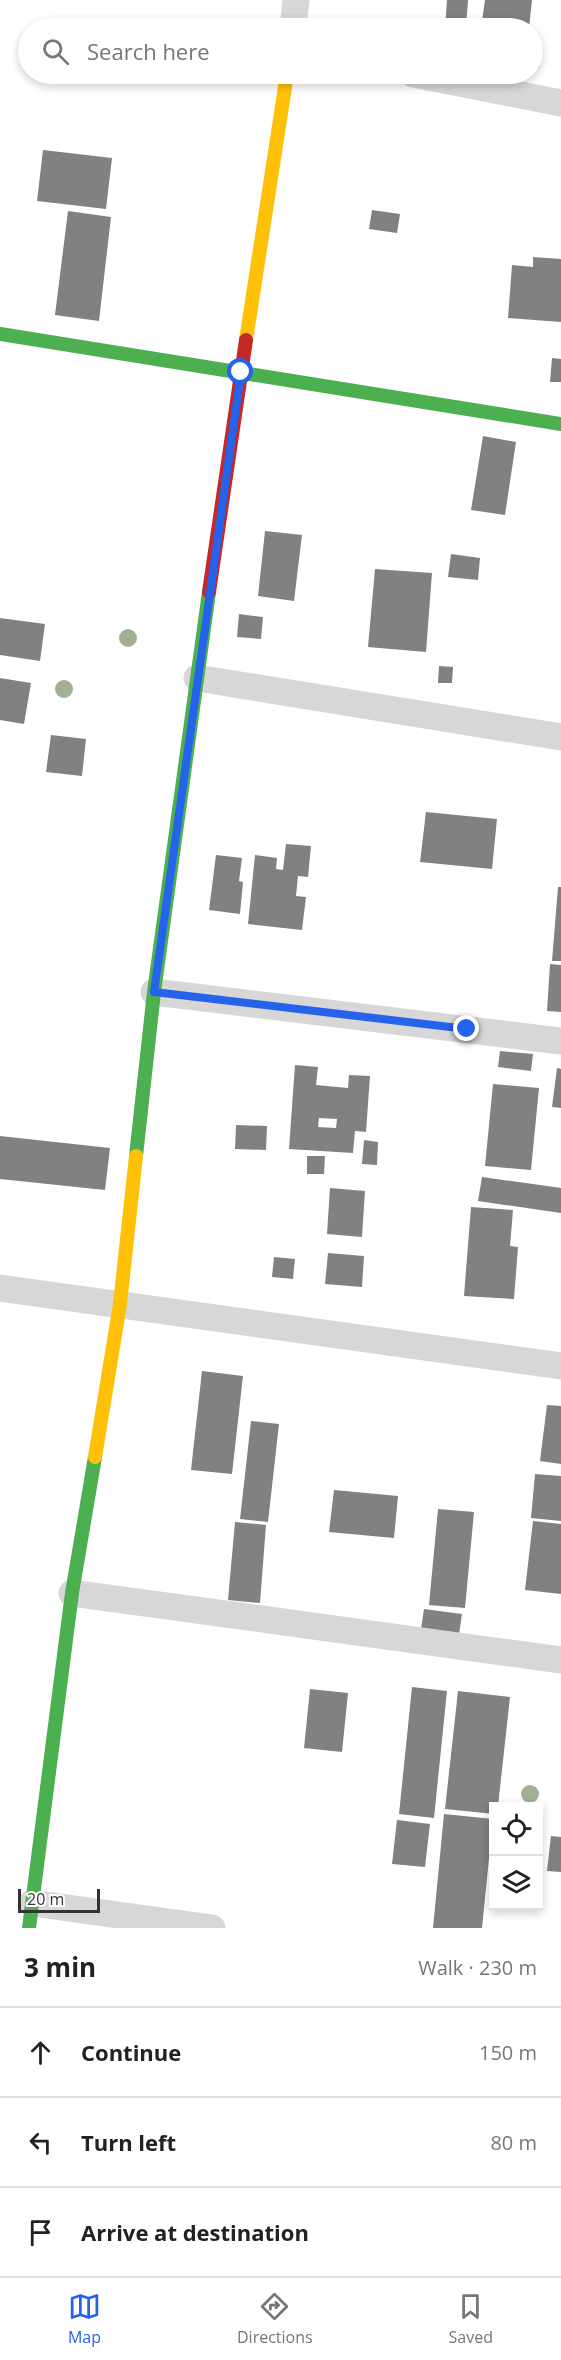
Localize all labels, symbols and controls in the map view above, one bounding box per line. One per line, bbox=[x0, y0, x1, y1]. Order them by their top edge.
search box bbox=[18, 18, 543, 84]
icon: search bbox=[39, 35, 72, 68]
text: Search here bbox=[87, 36, 210, 66]
route start bbox=[227, 358, 253, 384]
route end bbox=[453, 1015, 479, 1041]
map controls bbox=[489, 1802, 543, 1910]
button: locate bbox=[489, 1802, 543, 1856]
button: layers bbox=[489, 1856, 543, 1910]
scale bar bbox=[18, 1886, 100, 1914]
text: 20 m bbox=[27, 1888, 64, 1910]
text: 3 min bbox=[24, 1949, 96, 1985]
text: Walk · 230 m bbox=[418, 1954, 537, 1981]
icon: ahead bbox=[24, 2036, 57, 2069]
text: Continue bbox=[81, 2037, 181, 2067]
text: 150 m bbox=[479, 2039, 537, 2066]
icon: left bbox=[24, 2126, 57, 2159]
text: Turn left bbox=[81, 2127, 176, 2157]
text: 80 m bbox=[490, 2129, 537, 2156]
icon: arrive bbox=[24, 2216, 57, 2249]
text: Arrive at destination bbox=[81, 2217, 309, 2247]
tab: Map bbox=[68, 2290, 101, 2348]
tab: Directions bbox=[237, 2290, 313, 2348]
tab: Saved bbox=[449, 2290, 493, 2348]

